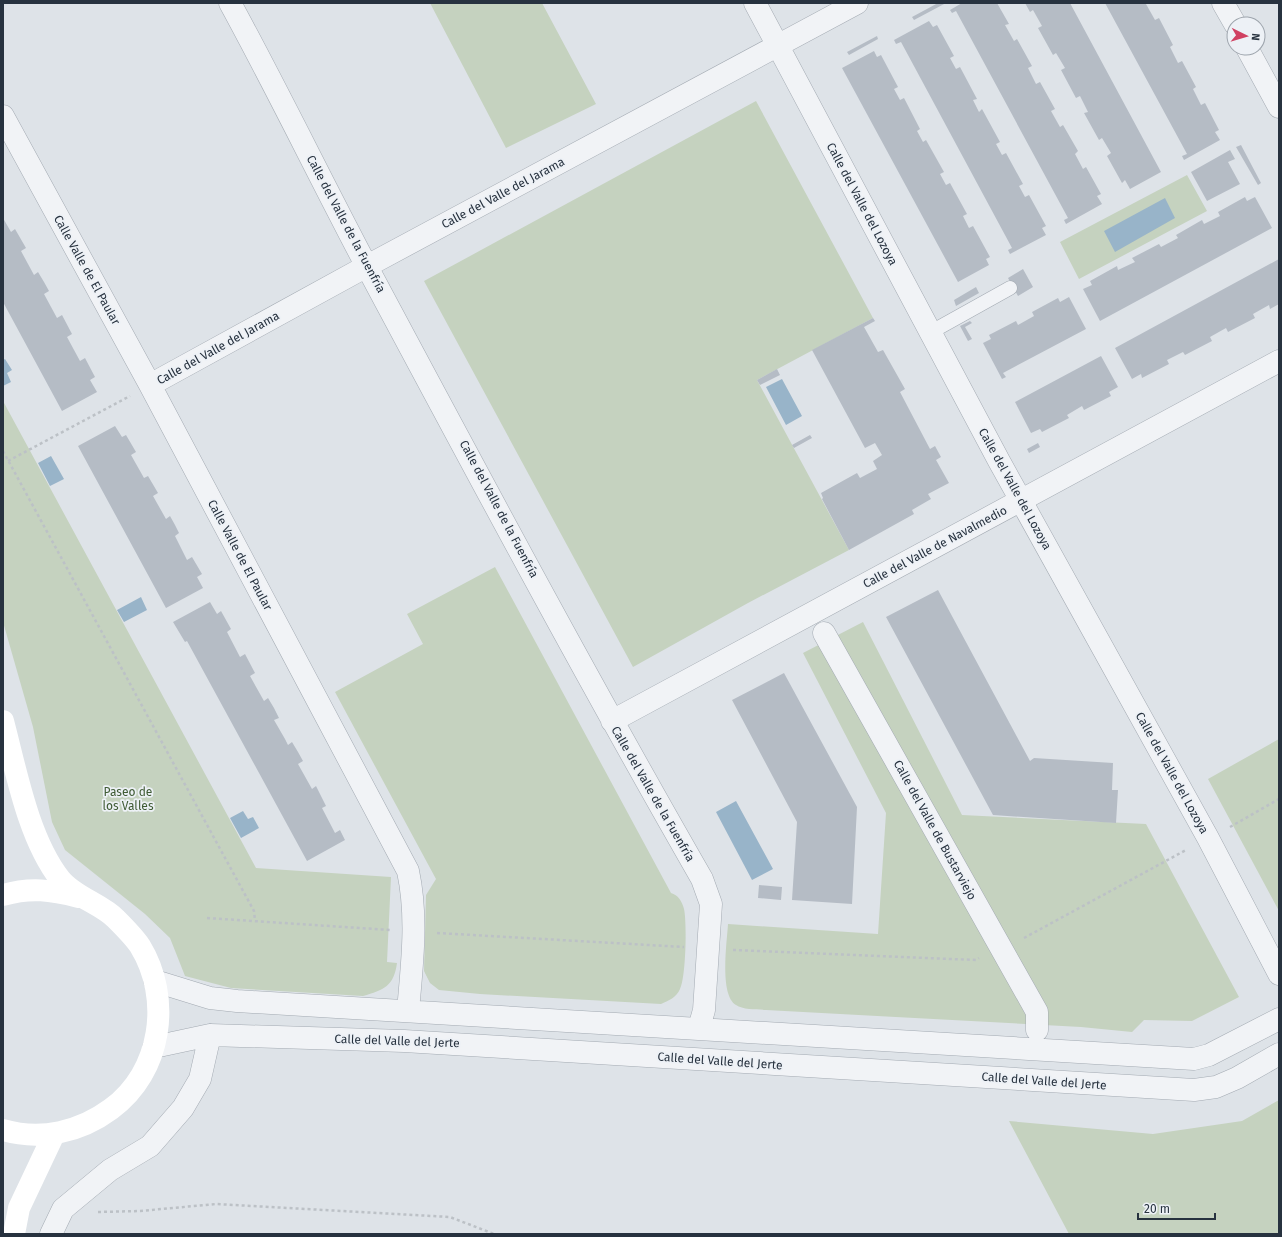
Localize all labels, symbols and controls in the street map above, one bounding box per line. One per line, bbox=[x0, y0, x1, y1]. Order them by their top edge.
north arrow bbox=[1226, 16, 1266, 56]
text: N bbox=[1249, 33, 1262, 41]
street label: Calle del Valle del Lozoya bbox=[824, 140, 900, 268]
street label: Calle del Valle de la Fuenfría bbox=[304, 153, 388, 295]
street label: Calle del Valle del Jarama bbox=[439, 155, 567, 231]
street label: Calle Valle de El Paular bbox=[51, 213, 123, 328]
street label: Calle del Valle del Jarama bbox=[154, 309, 282, 387]
street label: Calle del Valle del Lozoya bbox=[976, 426, 1054, 552]
street label: Calle del Valle de la Fuenfría bbox=[457, 438, 541, 580]
street label: Calle Valle de El Paular bbox=[205, 497, 275, 613]
street label: Calle del Valle de Navalmedio bbox=[861, 503, 1009, 591]
street label: Calle del Valle del Lozoya bbox=[1133, 710, 1211, 836]
street label: Calle del Valle de la Fuenfría bbox=[608, 724, 698, 864]
street label: Calle del Valle de Bustarviejo bbox=[891, 758, 979, 902]
park label: Paseo de los Valles bbox=[103, 785, 154, 813]
street label: Calle del Valle del Jerte bbox=[334, 1032, 460, 1050]
street label: Calle del Valle del Jerte bbox=[657, 1050, 783, 1072]
street label: Calle del Valle del Jerte bbox=[981, 1070, 1107, 1092]
scale bar bbox=[1138, 1195, 1215, 1221]
text: 20 m bbox=[1144, 1202, 1170, 1216]

